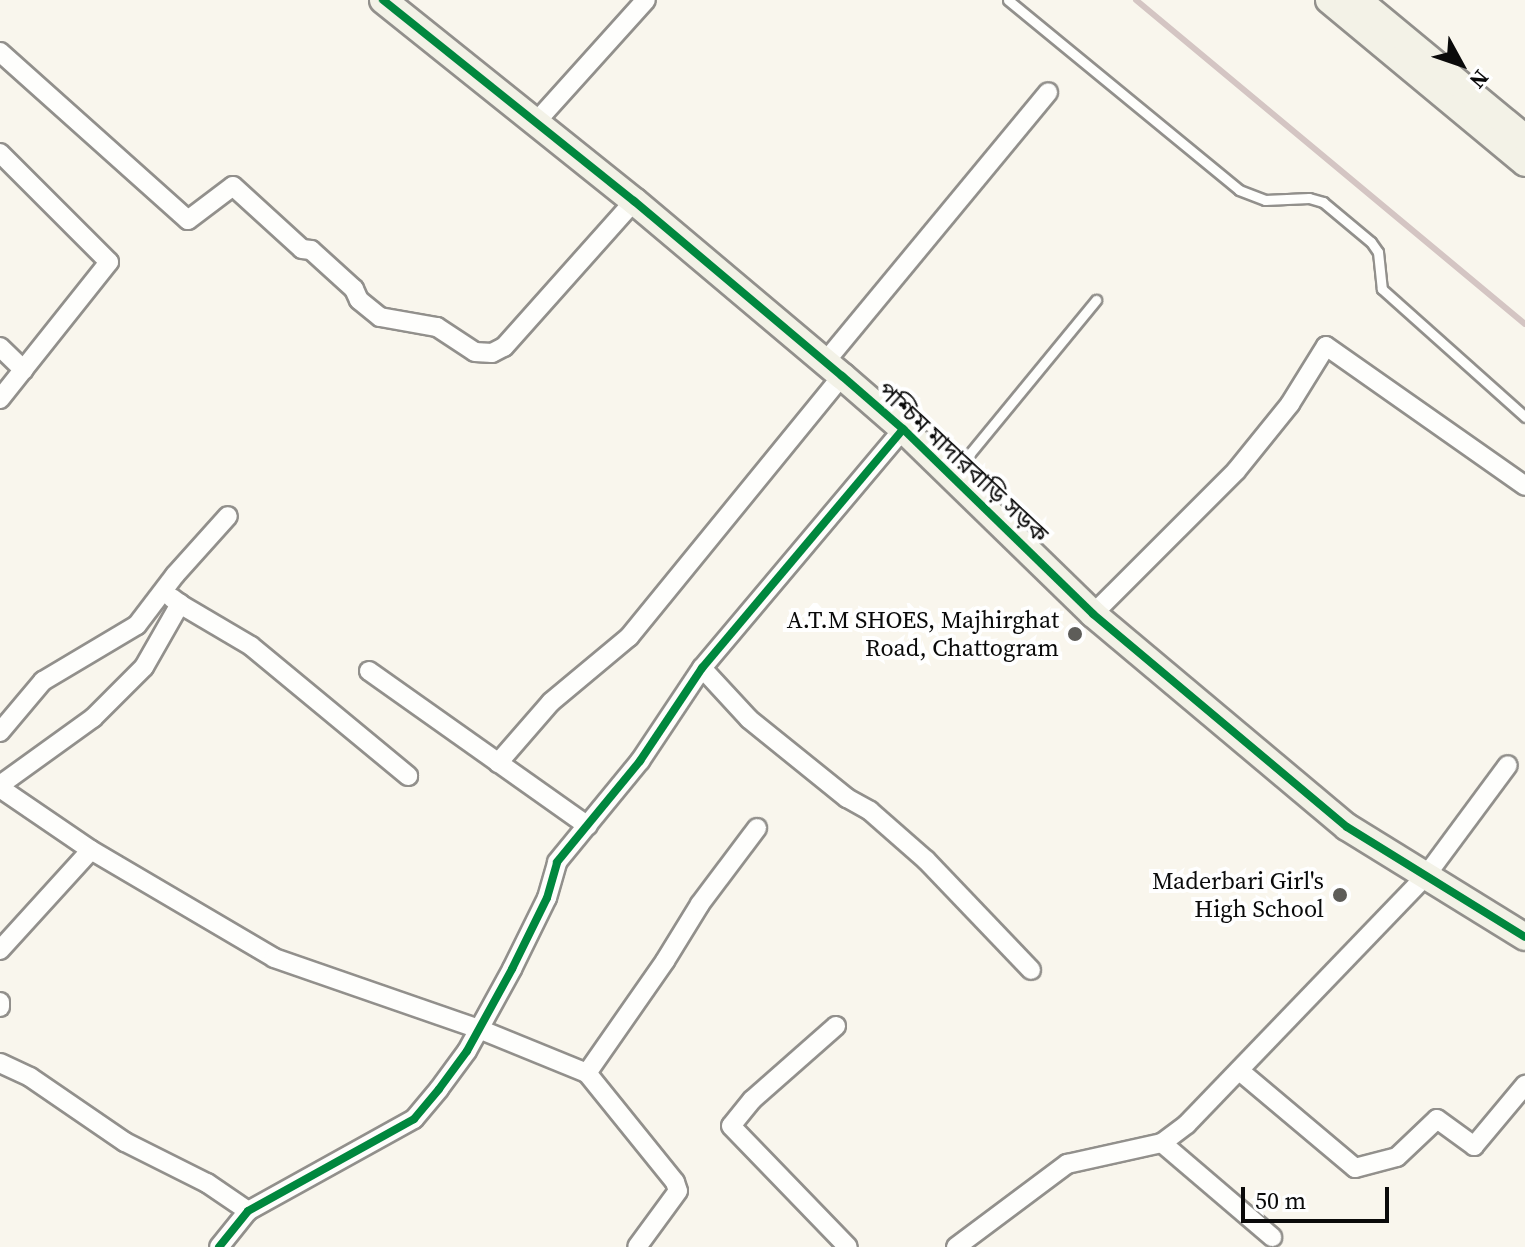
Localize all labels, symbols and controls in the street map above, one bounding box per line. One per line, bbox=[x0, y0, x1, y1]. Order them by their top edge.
north arrow bbox=[1421, 24, 1501, 104]
text: N bbox=[1463, 64, 1496, 95]
street label: পশ্চিম মাদারবাড়ি সড়ক bbox=[872, 375, 1054, 549]
place label: A.T.M SHOES, Majhirghat Road, Chattogram bbox=[787, 606, 1059, 662]
marker: A.T.M SHOES, Majhirghat Road, Chattogram bbox=[1066, 625, 1084, 643]
place label: Maderbari Girl's High School bbox=[1152, 867, 1324, 923]
marker: Maderbari Girl's High School bbox=[1331, 886, 1349, 904]
scale bar bbox=[1245, 1171, 1393, 1221]
text: 50 m bbox=[1255, 1184, 1306, 1217]

